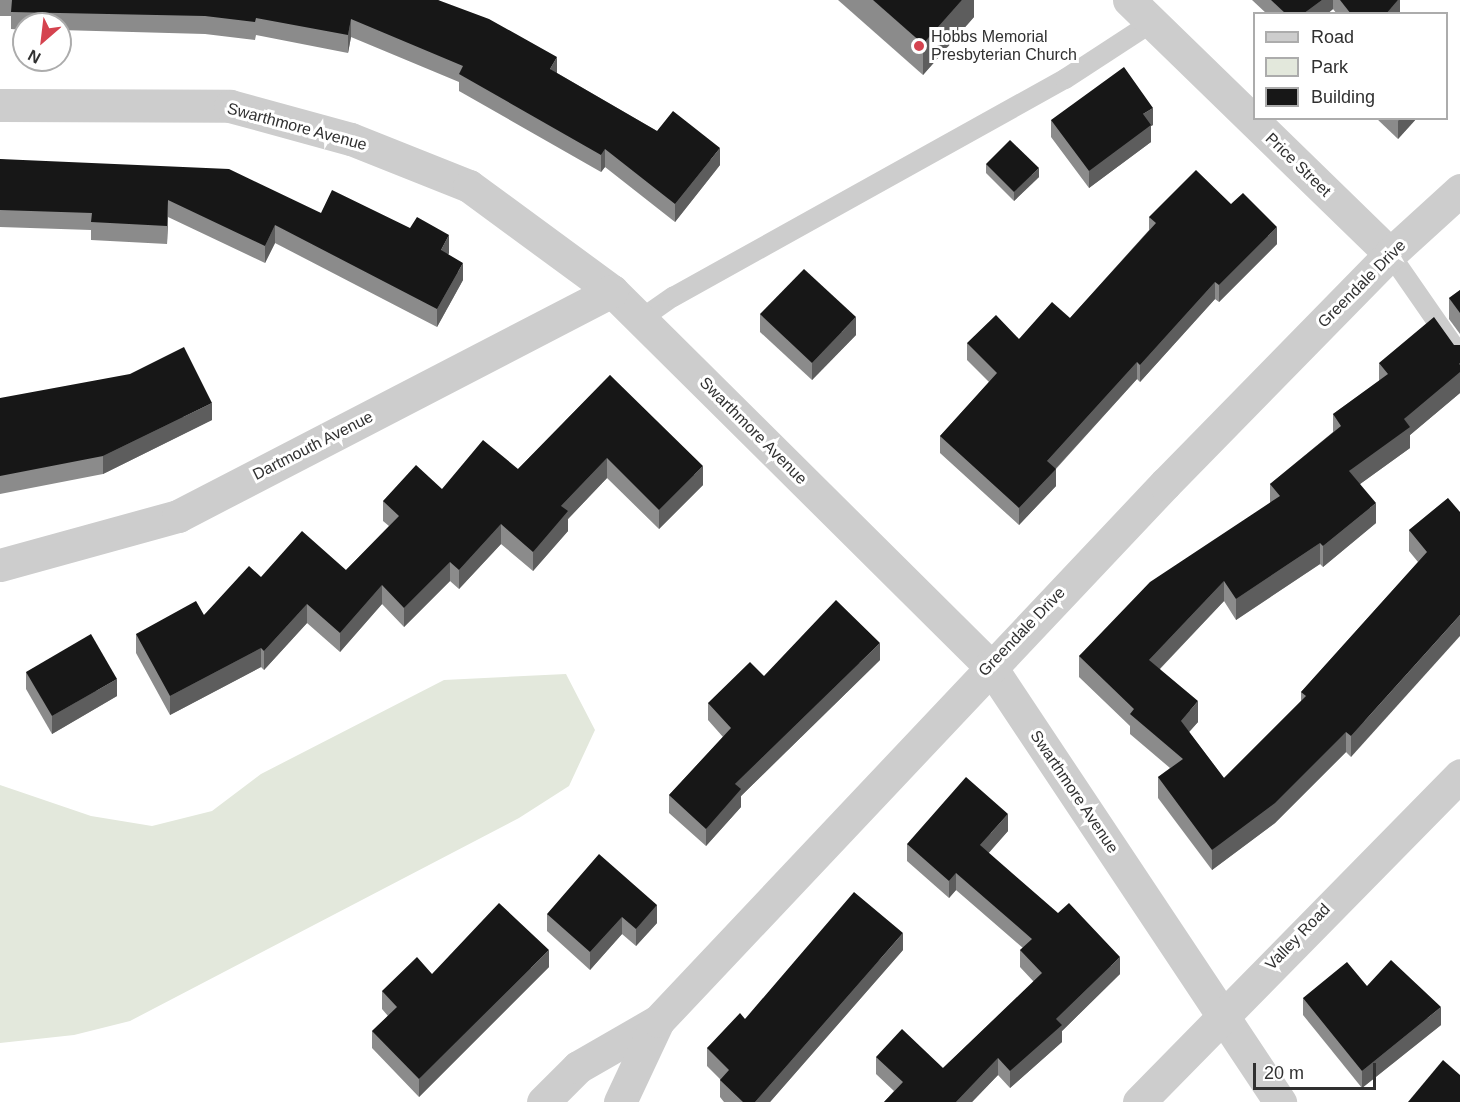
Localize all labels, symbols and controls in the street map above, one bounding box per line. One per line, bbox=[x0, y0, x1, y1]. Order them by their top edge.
north arrow bbox=[12, 12, 72, 72]
legend bbox=[1253, 12, 1448, 120]
place label: Hobbs Memorial Presbyterian Church bbox=[931, 27, 1077, 65]
text: Road bbox=[1311, 27, 1354, 47]
marker: Hobbs Memorial Presbyterian Church bbox=[912, 39, 926, 53]
text: N bbox=[25, 46, 43, 67]
text: Park bbox=[1311, 57, 1348, 77]
text: Building bbox=[1311, 87, 1375, 107]
street label: Swarthmore Avenue bbox=[225, 99, 369, 155]
street label: Price Street bbox=[1261, 129, 1335, 201]
street label: Greendale Drive bbox=[1314, 236, 1410, 332]
street label: Swarthmore Avenue bbox=[695, 373, 811, 489]
street label: Dartmouth Avenue bbox=[249, 407, 377, 485]
street label: Greendale Drive bbox=[975, 583, 1069, 681]
street label: Swarthmore Avenue bbox=[1026, 727, 1122, 857]
street label: Valley Road bbox=[1262, 900, 1334, 974]
scale bar bbox=[1256, 1051, 1379, 1089]
text: 20 m bbox=[1264, 1063, 1304, 1083]

